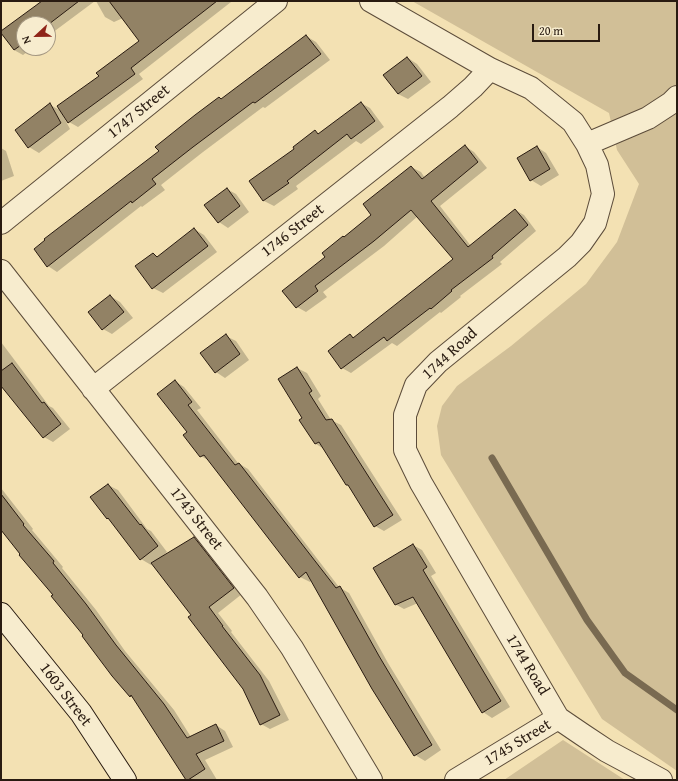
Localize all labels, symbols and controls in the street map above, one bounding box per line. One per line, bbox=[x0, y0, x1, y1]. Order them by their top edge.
north arrow bbox=[16, 16, 56, 56]
scale bar bbox=[534, 16, 602, 42]
text: 20 m bbox=[539, 22, 563, 39]
text: N bbox=[17, 34, 35, 47]
street label: 1747 Street bbox=[104, 81, 174, 143]
street label: 1746 Street bbox=[258, 200, 328, 262]
street label: 1744 Road bbox=[418, 324, 482, 384]
street label: 1743 Street bbox=[165, 484, 227, 554]
street label: 1744 Road bbox=[501, 631, 553, 699]
street label: 1603 Street bbox=[35, 659, 95, 731]
street label: 1745 Street bbox=[481, 716, 555, 770]

